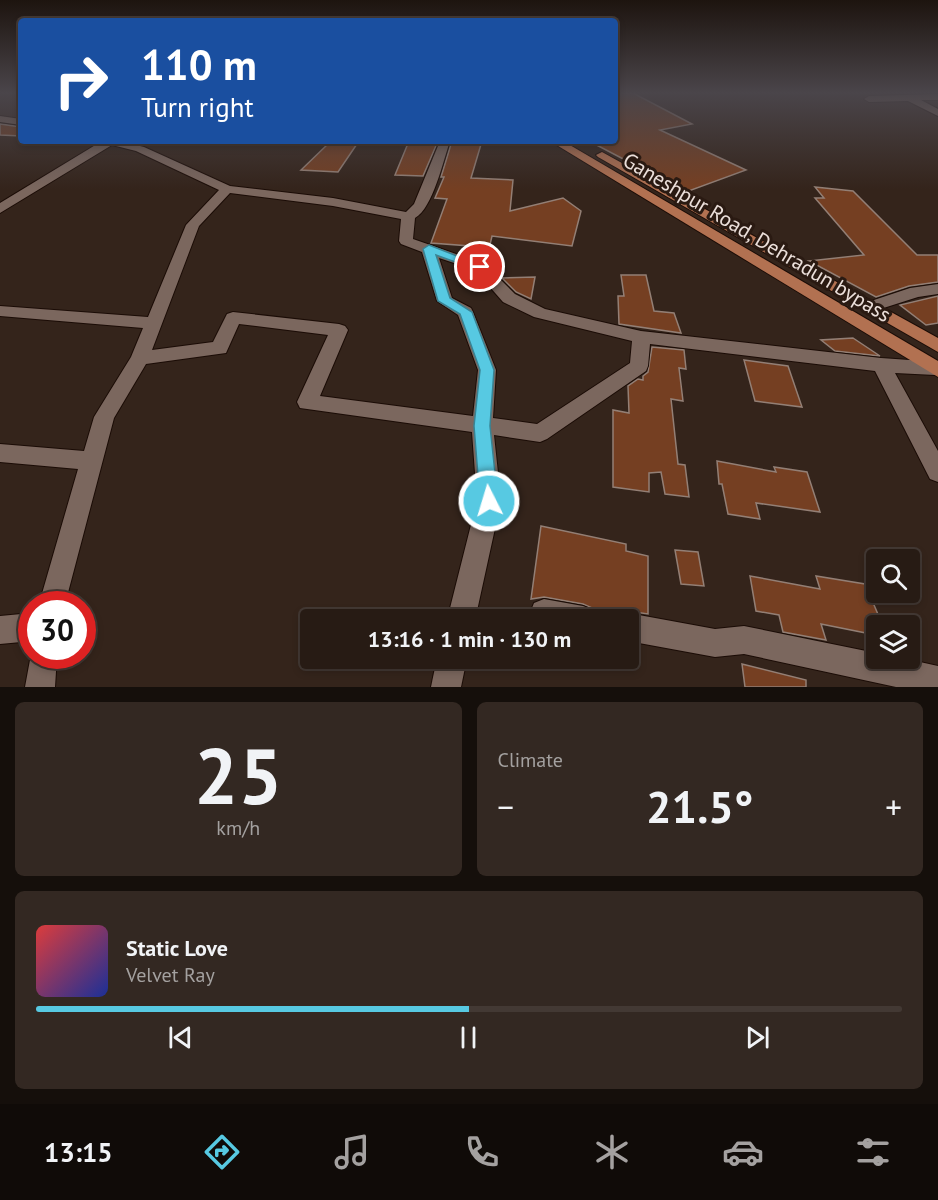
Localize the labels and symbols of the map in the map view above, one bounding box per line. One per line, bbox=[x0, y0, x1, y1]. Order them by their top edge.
street label: Ganeshpur Road, Dehradun bypass bbox=[618, 146, 896, 328]
pin bbox=[454, 241, 505, 292]
position arrow bbox=[457, 469, 521, 533]
speed limit sign: 30 bbox=[18, 591, 96, 669]

